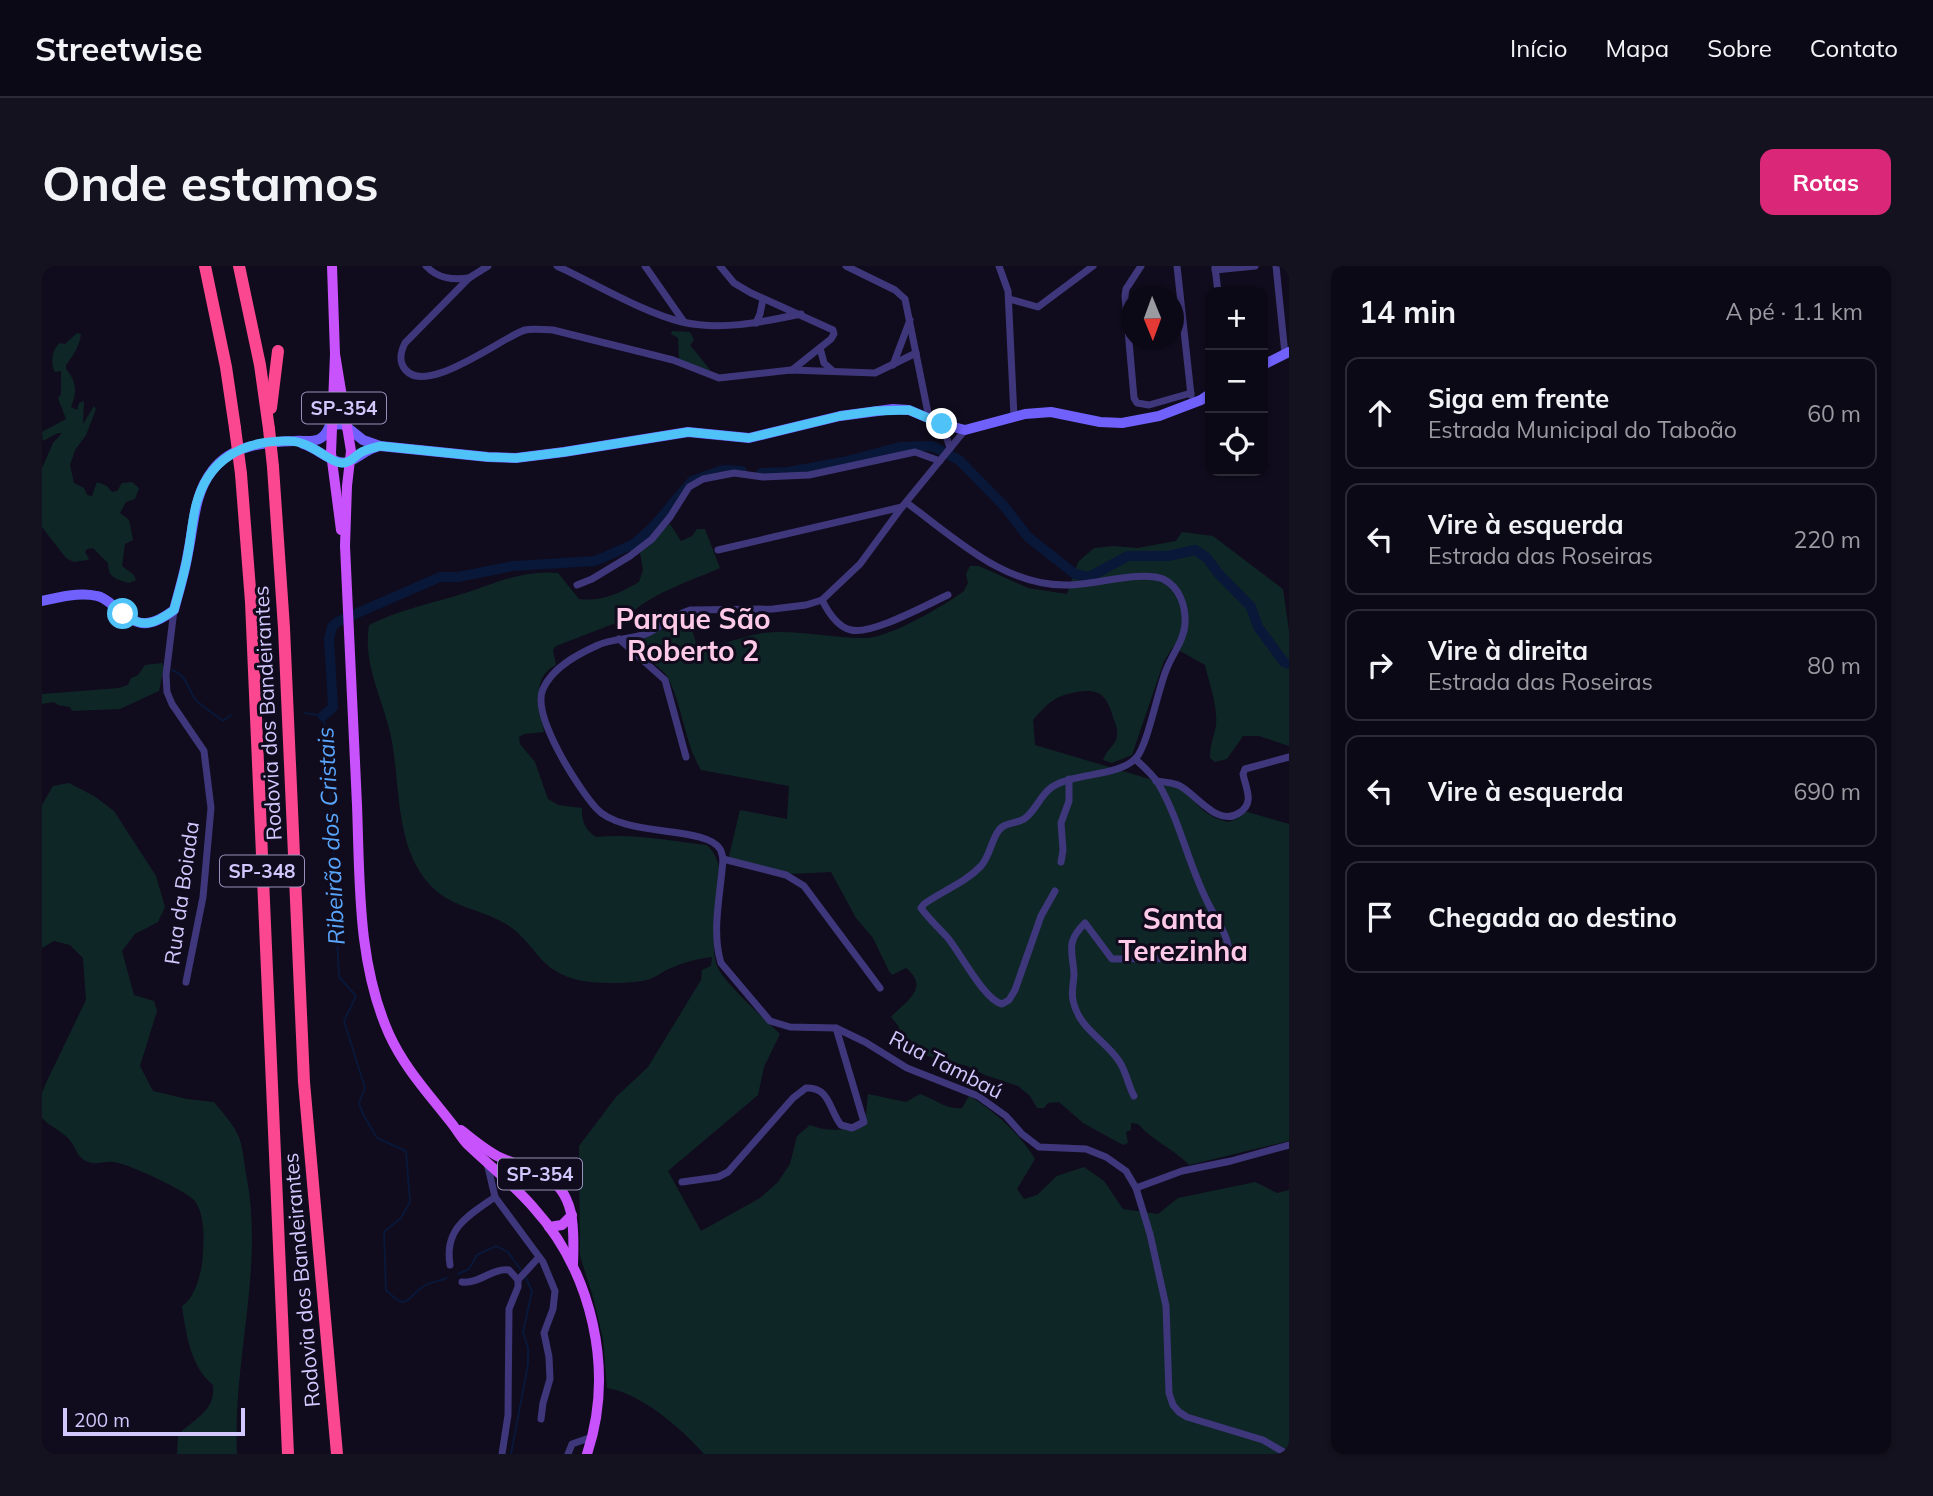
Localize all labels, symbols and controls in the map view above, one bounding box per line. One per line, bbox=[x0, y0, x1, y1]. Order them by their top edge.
text: Streetwise bbox=[35, 28, 203, 69]
text: Início bbox=[1510, 33, 1567, 63]
text: Mapa bbox=[1605, 33, 1669, 63]
text: Sobre bbox=[1707, 33, 1772, 63]
text: Contato bbox=[1810, 33, 1898, 63]
button: Rotas bbox=[1760, 149, 1891, 215]
text: Onde estamos bbox=[42, 152, 378, 213]
north arrow bbox=[1121, 287, 1184, 350]
map controls bbox=[1205, 287, 1268, 476]
button: + bbox=[1205, 287, 1268, 350]
text: 14 min bbox=[1359, 293, 1456, 331]
text: A pé · 1.1 km bbox=[1726, 297, 1863, 326]
button: − bbox=[1205, 350, 1268, 413]
text: Siga em frente bbox=[1428, 382, 1609, 415]
road number: SP-354 bbox=[302, 392, 386, 424]
icon: ahead bbox=[1361, 394, 1399, 432]
text: 60 m bbox=[1807, 399, 1861, 428]
route end bbox=[926, 408, 957, 439]
button: locate bbox=[1205, 413, 1268, 476]
text: Estrada Municipal do Taboão bbox=[1428, 415, 1737, 444]
text: Vire à esquerda bbox=[1428, 508, 1624, 541]
icon: left bbox=[1361, 520, 1399, 558]
text: 220 m bbox=[1793, 525, 1861, 554]
text: Estrada das Roseiras bbox=[1428, 541, 1653, 570]
street label: Rodovia dos Bandeirantes bbox=[247, 585, 287, 841]
route start bbox=[107, 598, 138, 629]
district label: Parque São Roberto 2 bbox=[615, 601, 771, 668]
text: Vire à direita bbox=[1428, 634, 1588, 667]
icon: right bbox=[1361, 646, 1399, 684]
text: 80 m bbox=[1807, 651, 1861, 680]
text: Estrada das Roseiras bbox=[1428, 667, 1653, 696]
water label: Ribeirão dos Cristais bbox=[310, 726, 351, 946]
icon: left bbox=[1361, 772, 1399, 810]
text: Vire à esquerda bbox=[1428, 775, 1624, 808]
text: 690 m bbox=[1793, 777, 1861, 806]
street label: Rua da Boiada bbox=[158, 820, 204, 966]
road number: SP-348 bbox=[220, 856, 304, 886]
icon: arrive bbox=[1361, 898, 1399, 936]
district label: Santa Terezinha bbox=[1118, 901, 1248, 968]
text: Chegada ao destino bbox=[1428, 901, 1677, 934]
street label: Rua Tambaú bbox=[885, 1024, 1008, 1104]
street label: Rodovia dos Bandeirantes bbox=[277, 1152, 325, 1408]
road number: SP-354 bbox=[498, 1159, 582, 1190]
scale bar bbox=[63, 1405, 245, 1437]
text: 200 m bbox=[74, 1408, 130, 1432]

